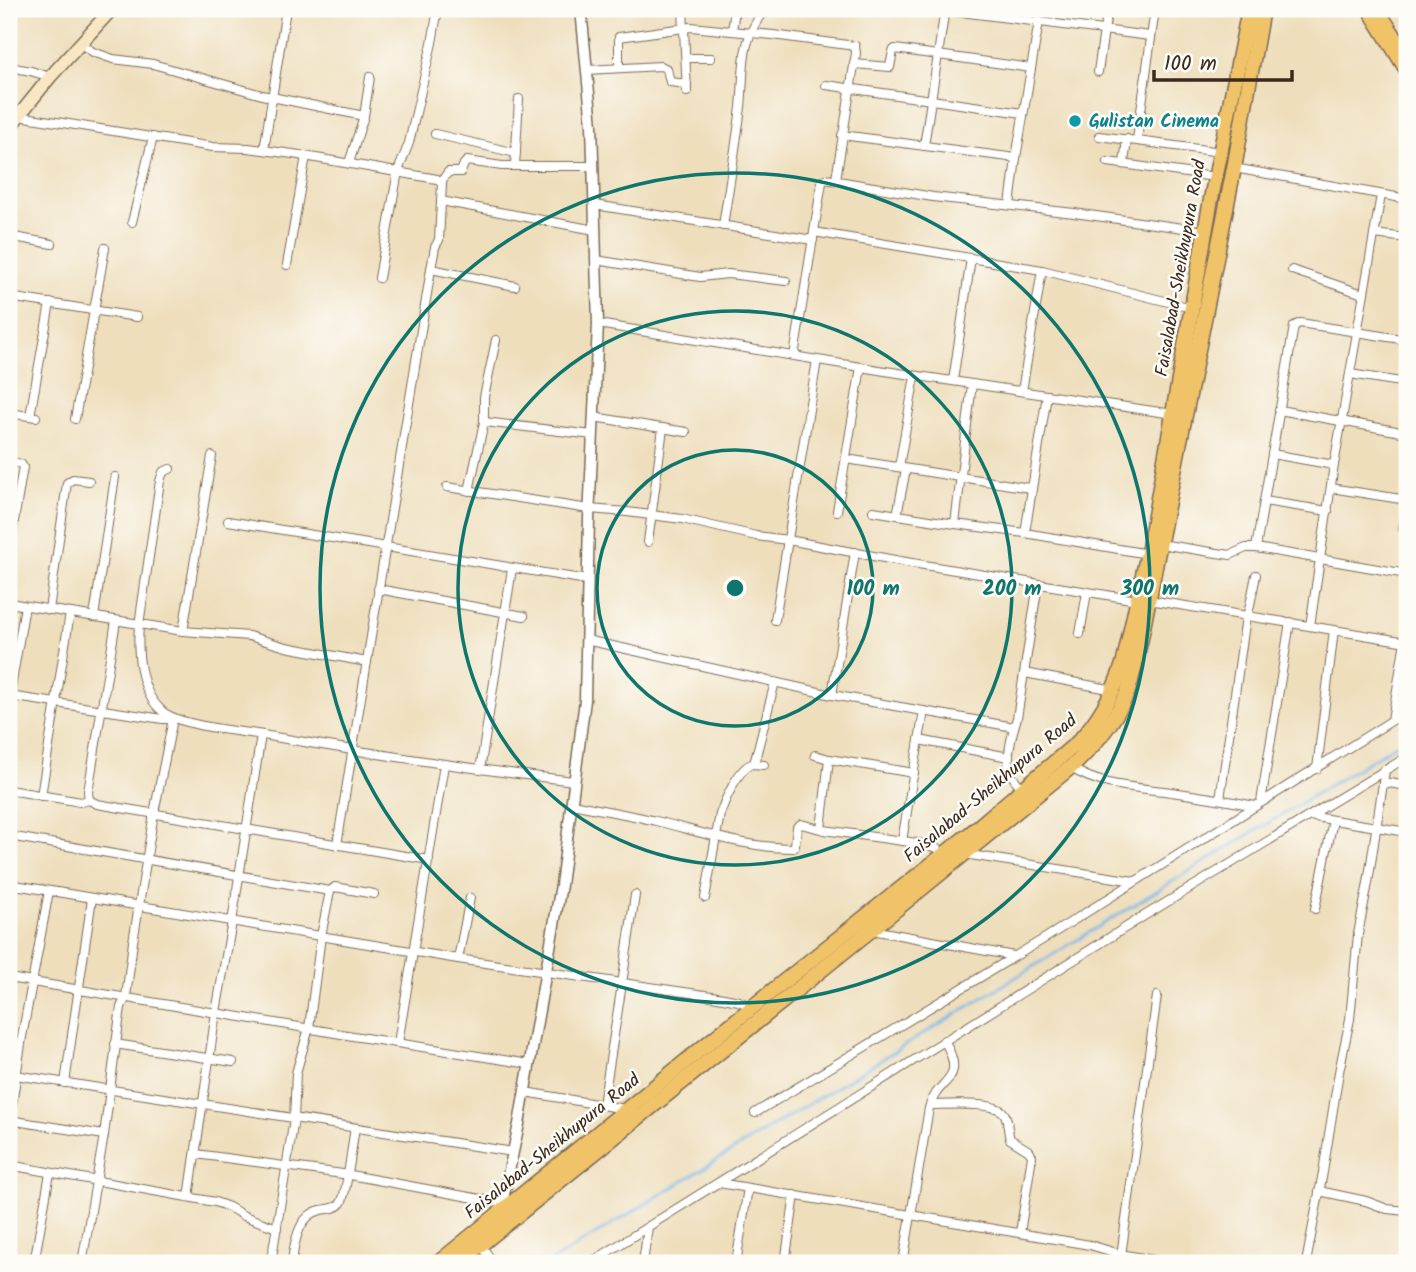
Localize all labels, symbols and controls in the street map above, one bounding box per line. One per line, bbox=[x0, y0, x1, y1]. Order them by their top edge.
scale bar bbox=[1154, 38, 1292, 82]
text: 100 m bbox=[1164, 48, 1217, 81]
place label: Gulistan Cinema bbox=[1089, 108, 1219, 137]
marker: Gulistan Cinema bbox=[1067, 113, 1083, 129]
street label: Faisalabad-Sheikhupura Road bbox=[1148, 157, 1215, 379]
text: 100 m bbox=[846, 573, 900, 606]
text: 200 m bbox=[982, 573, 1042, 606]
text: 300 m bbox=[1120, 573, 1179, 606]
centre of rings bbox=[723, 576, 747, 600]
street label: Faisalabad-Sheikhupura Road bbox=[898, 707, 1085, 871]
street label: Faisalabad-Sheikhupura Road bbox=[459, 1066, 648, 1228]

